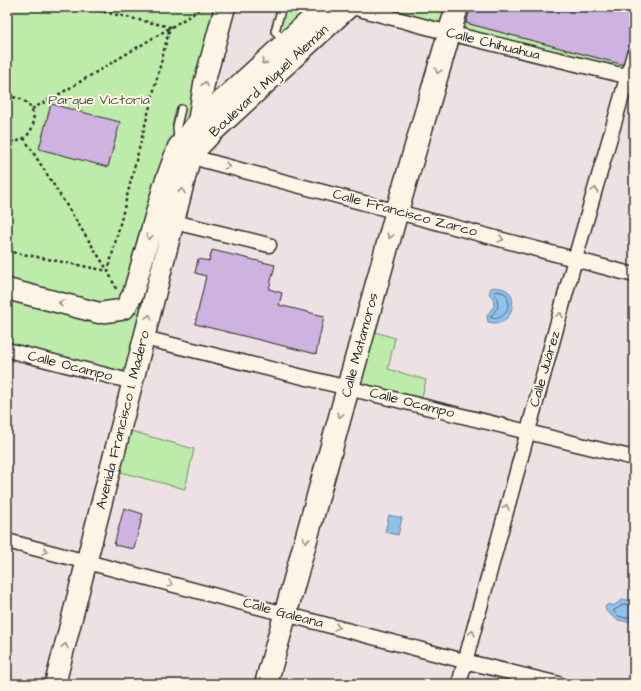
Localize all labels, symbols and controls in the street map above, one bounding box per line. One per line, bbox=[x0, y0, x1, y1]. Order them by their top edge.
street label: Boulevard Miguel Alemán bbox=[205, 20, 333, 142]
street label: Calle Chihuahua bbox=[444, 23, 542, 65]
one-way arrow bbox=[262, 57, 269, 64]
one-way arrow bbox=[434, 67, 443, 74]
one-way arrow bbox=[200, 81, 208, 87]
park label: Parque Victoria bbox=[48, 90, 150, 110]
one-way arrow bbox=[223, 161, 230, 170]
street label: Calle Francisco Zarco bbox=[330, 184, 480, 242]
one-way arrow bbox=[590, 186, 599, 193]
one-way arrow bbox=[177, 188, 185, 194]
one-way arrow bbox=[386, 232, 395, 239]
one-way arrow bbox=[145, 233, 154, 240]
one-way arrow bbox=[498, 234, 505, 243]
street label: Calle Matamoros bbox=[336, 290, 384, 400]
one-way arrow bbox=[58, 299, 65, 308]
one-way arrow bbox=[555, 311, 564, 318]
one-way arrow bbox=[145, 314, 153, 320]
street label: Avenida Francisco I. Madero bbox=[91, 328, 155, 511]
street label: Calle Juárez bbox=[525, 328, 565, 409]
street label: Calle Ocampo bbox=[26, 346, 115, 386]
street label: Calle Ocampo bbox=[368, 383, 457, 423]
one-way arrow bbox=[337, 412, 345, 418]
one-way arrow bbox=[502, 504, 510, 511]
one-way arrow bbox=[302, 537, 311, 544]
one-way arrow bbox=[41, 546, 48, 554]
one-way arrow bbox=[167, 579, 174, 587]
street label: Calle Galeana bbox=[241, 593, 325, 633]
one-way arrow bbox=[333, 622, 340, 631]
one-way arrow bbox=[467, 629, 476, 636]
one-way arrow bbox=[60, 643, 68, 649]

